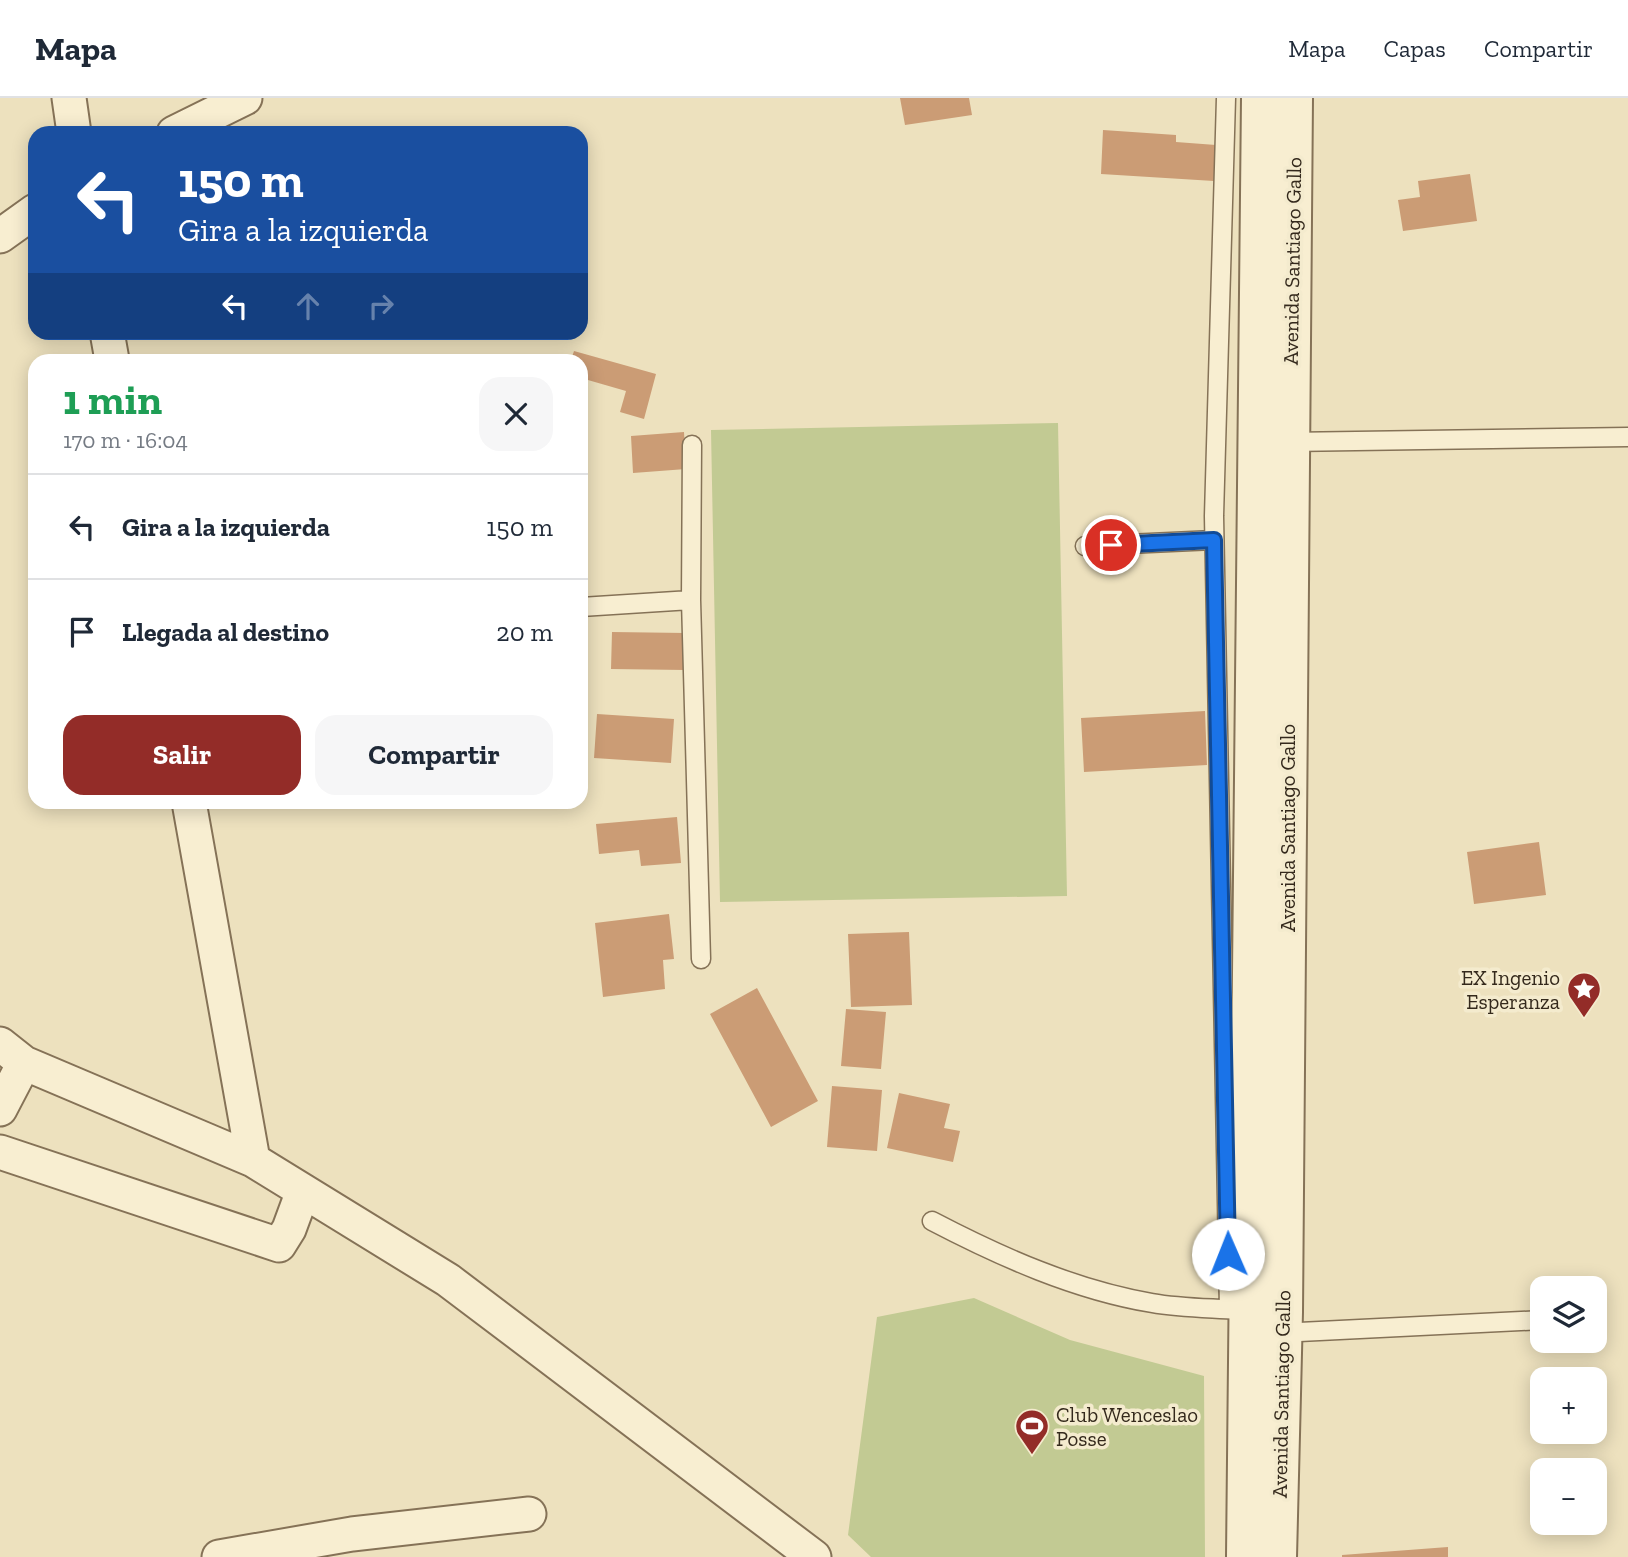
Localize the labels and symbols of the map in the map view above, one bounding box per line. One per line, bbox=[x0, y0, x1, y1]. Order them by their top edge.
street label: Avenida Santiago Gallo bbox=[1278, 157, 1306, 365]
pin bbox=[1081, 515, 1141, 575]
street label: Avenida Santiago Gallo bbox=[1275, 724, 1300, 932]
place label: EX Ingenio Esperanza bbox=[1461, 965, 1560, 1014]
place icon: EX Ingenio Esperanza bbox=[1565, 970, 1603, 1019]
position arrow bbox=[1191, 1217, 1265, 1291]
street label: Avenida Santiago Gallo bbox=[1267, 1290, 1295, 1498]
place label: Club Wenceslao Posse bbox=[1056, 1402, 1198, 1451]
sports icon: Club Wenceslao Posse bbox=[1013, 1407, 1051, 1456]

